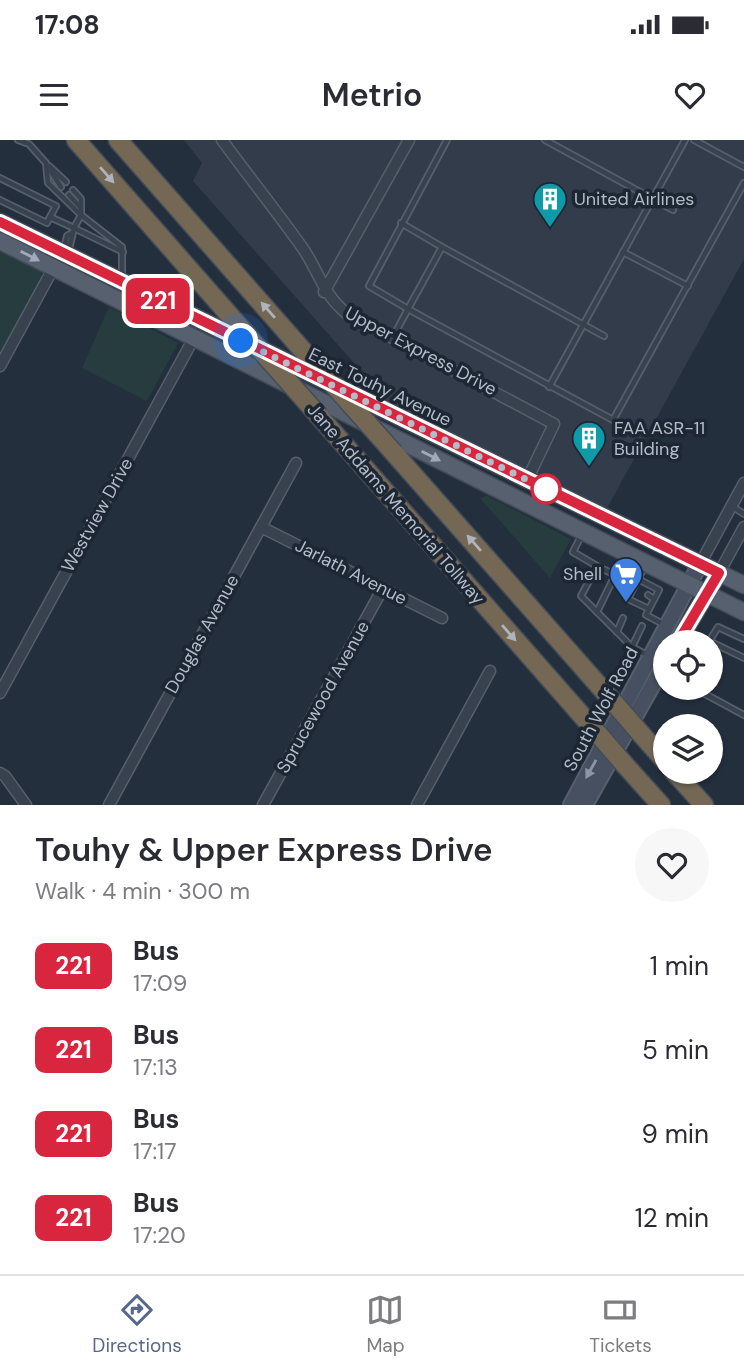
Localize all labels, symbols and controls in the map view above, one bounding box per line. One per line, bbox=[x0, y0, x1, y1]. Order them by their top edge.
text: 17:08 bbox=[35, 8, 100, 42]
text: Metrio bbox=[322, 74, 422, 116]
icon: menu bbox=[35, 76, 73, 114]
icon: heart bbox=[671, 76, 709, 114]
one-way arrow bbox=[99, 166, 115, 184]
building icon: United Airlines bbox=[531, 180, 569, 229]
place label: United Airlines bbox=[574, 187, 694, 211]
one-way arrow bbox=[20, 251, 40, 262]
line badge: 221 bbox=[118, 278, 198, 324]
text: 221 bbox=[140, 285, 176, 316]
street label: Upper Express Drive bbox=[341, 301, 501, 401]
one-way arrow bbox=[261, 302, 276, 319]
your location bbox=[223, 323, 258, 358]
street label: East Touhy Avenue bbox=[305, 342, 455, 432]
street label: Jane Addams Memorial Tollway bbox=[302, 398, 490, 610]
place label: FAA ASR-11 Building bbox=[614, 416, 705, 461]
building icon: FAA ASR-11 Building bbox=[570, 419, 608, 468]
one-way arrow bbox=[421, 450, 441, 461]
street label: Westview Drive bbox=[56, 454, 138, 576]
unlabelled marker bbox=[531, 474, 561, 504]
street label: Jarlath Avenue bbox=[291, 534, 411, 610]
one-way arrow bbox=[466, 534, 482, 552]
supermarket icon: Shell bbox=[607, 555, 645, 604]
place label: Shell bbox=[563, 562, 602, 586]
street label: Douglas Avenue bbox=[159, 570, 245, 698]
street label: Sprucewood Avenue bbox=[271, 616, 375, 778]
one-way arrow bbox=[501, 624, 517, 642]
map controls bbox=[653, 630, 723, 784]
button: locate bbox=[653, 630, 723, 700]
street label: South Wolf Road bbox=[558, 643, 644, 775]
button: layers bbox=[653, 714, 723, 784]
one-way arrow bbox=[585, 759, 597, 779]
text: Touhy & Upper Express Drive bbox=[35, 828, 493, 871]
button: heart bbox=[635, 828, 709, 902]
text: Walk · 4 min · 300 m bbox=[35, 876, 250, 906]
text: Bus bbox=[133, 934, 179, 968]
text: 1 min bbox=[650, 949, 709, 983]
text: 221 bbox=[55, 950, 92, 981]
text: 17:09 bbox=[133, 968, 187, 998]
text: Bus bbox=[133, 1018, 179, 1052]
text: 5 min bbox=[642, 1033, 709, 1067]
text: 221 bbox=[55, 1034, 92, 1065]
text: 17:13 bbox=[133, 1052, 178, 1082]
text: Bus bbox=[133, 1102, 179, 1136]
text: 9 min bbox=[641, 1117, 709, 1151]
text: 221 bbox=[55, 1118, 92, 1149]
text: 17:17 bbox=[133, 1136, 177, 1166]
text: Bus bbox=[133, 1186, 179, 1220]
text: 12 min bbox=[635, 1201, 709, 1235]
text: 221 bbox=[55, 1202, 92, 1233]
text: 17:20 bbox=[133, 1220, 186, 1250]
tab: Directions bbox=[92, 1291, 182, 1358]
tab: Map bbox=[366, 1291, 405, 1358]
tab: Tickets bbox=[589, 1291, 652, 1358]

